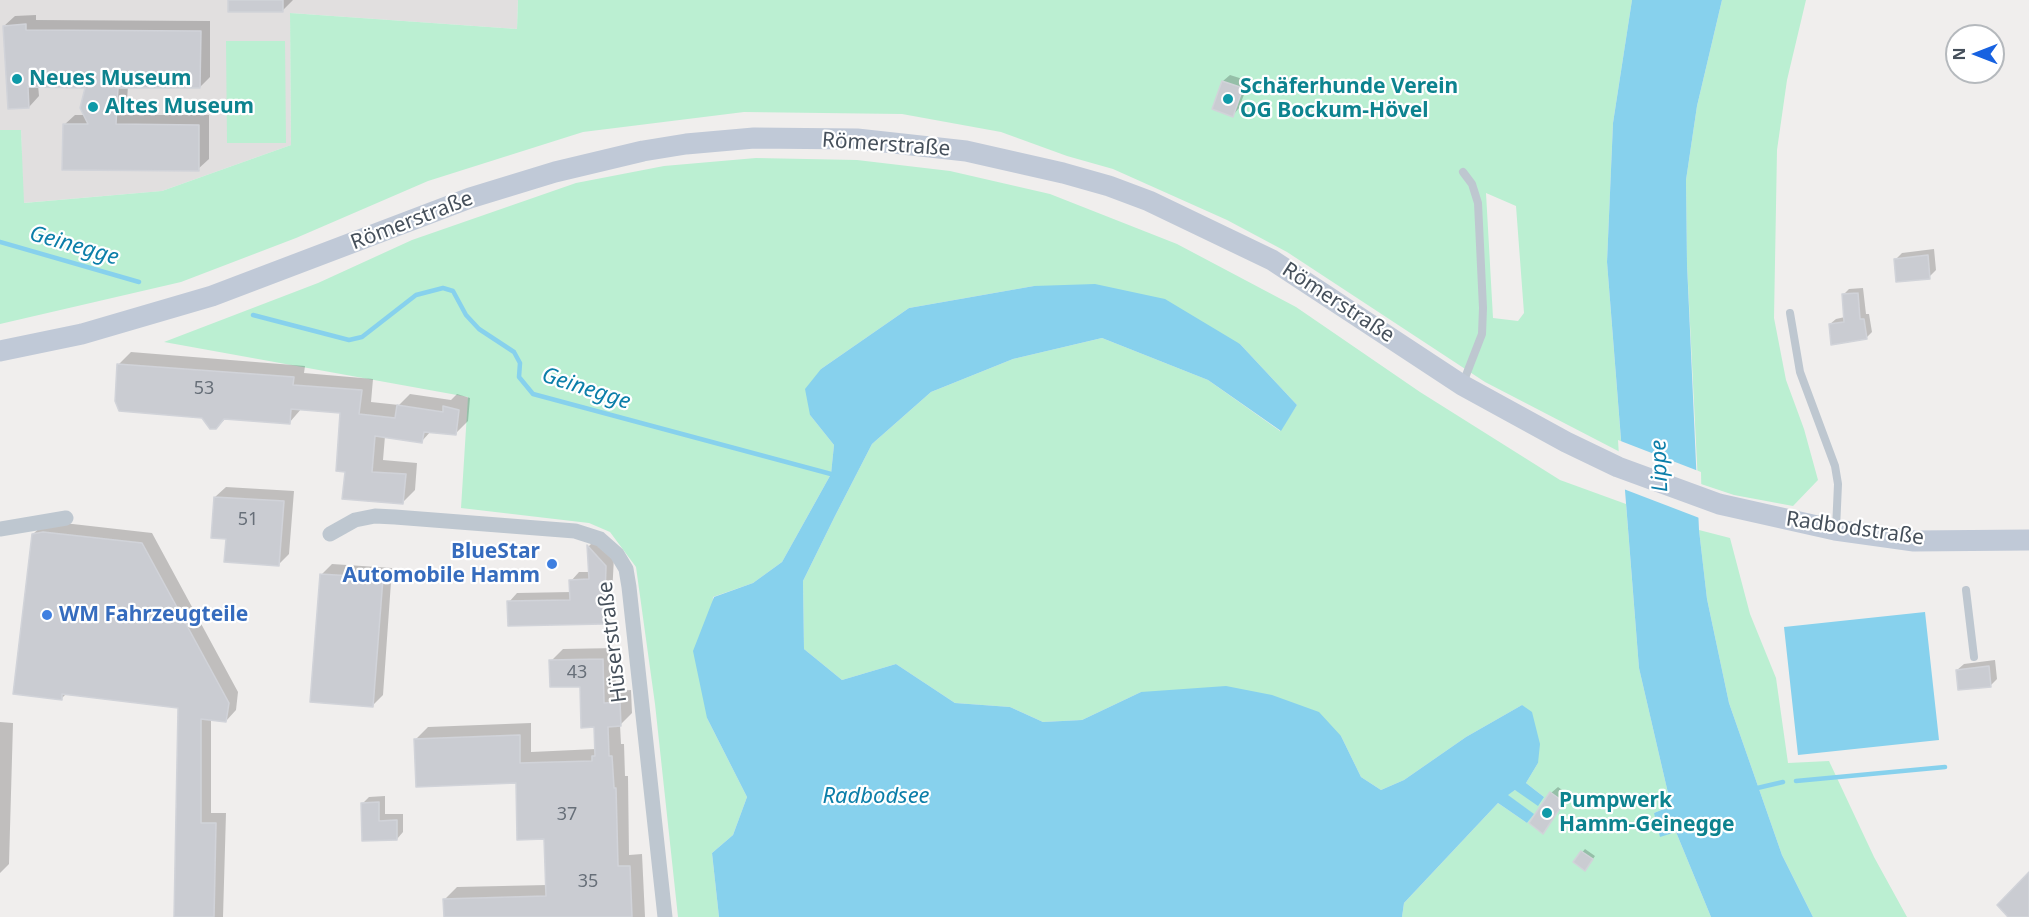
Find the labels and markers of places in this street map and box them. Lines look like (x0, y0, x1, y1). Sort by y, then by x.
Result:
place label: Neues Museum (29, 66, 191, 92)
marker: Neues Museum (10, 72, 24, 86)
place label: Schäferhunde Verein OG Bockum-Hövel (1240, 74, 1458, 124)
marker: Schäferhunde Verein OG Bockum-Hövel (1221, 92, 1235, 106)
place label: Altes Museum (105, 94, 254, 120)
marker: Altes Museum (86, 100, 100, 114)
place label: BlueStar Automobile Hamm (343, 539, 540, 589)
marker: BlueStar Automobile Hamm (545, 557, 559, 571)
place label: WM Fahrzeugteile (59, 602, 248, 628)
marker: WM Fahrzeugteile (40, 608, 54, 622)
place label: Pumpwerk Hamm-Geinegge (1559, 788, 1735, 838)
marker: Pumpwerk Hamm-Geinegge (1540, 806, 1554, 820)

